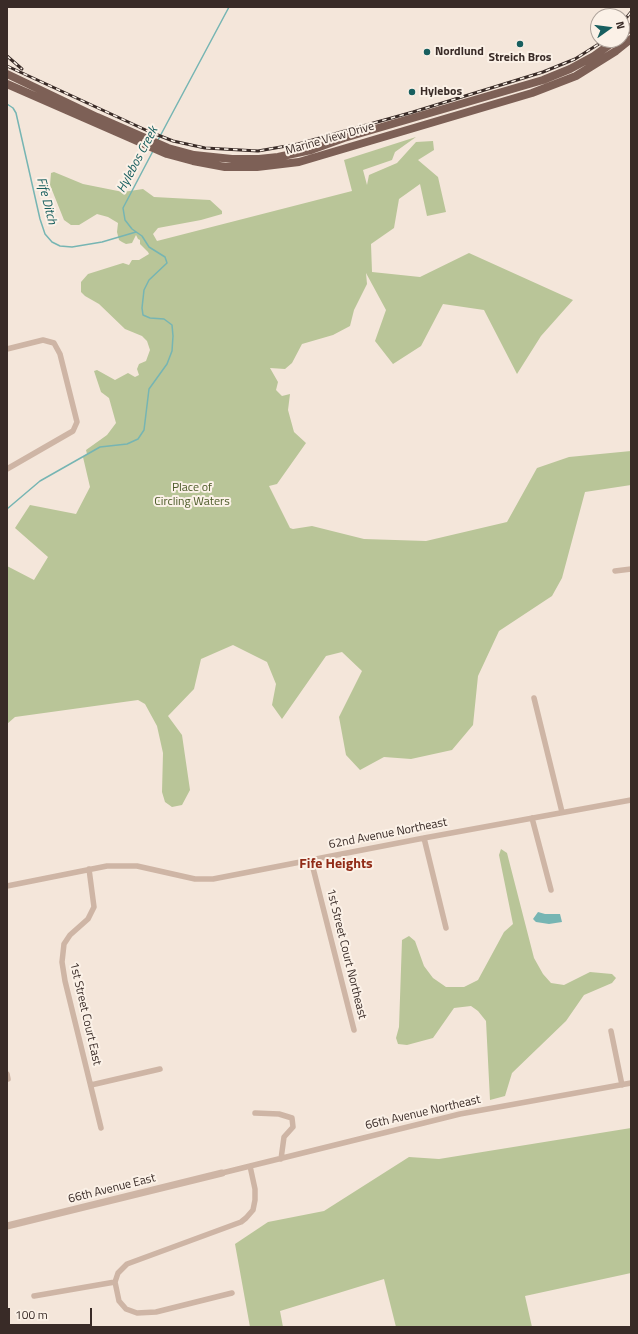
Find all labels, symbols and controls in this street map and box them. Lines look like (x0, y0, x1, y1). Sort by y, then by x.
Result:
north arrow (590, 8, 630, 48)
text: N (612, 20, 629, 31)
marker: Streich Bros (515, 39, 525, 49)
place label: Nordlund (435, 45, 484, 59)
marker: Nordlund (422, 47, 432, 57)
place label: Streich Bros (489, 51, 551, 65)
place label: Hylebos (420, 85, 462, 99)
marker: Hylebos (407, 87, 417, 97)
street label: Marine View Drive (284, 119, 376, 159)
water label: Hylebos Creek (114, 124, 162, 196)
water label: Fife Ditch (33, 176, 59, 226)
park label: Place of Circling Waters (154, 481, 230, 509)
street label: 62nd Avenue Northeast (328, 815, 448, 853)
district label: Fife Heights (299, 857, 373, 873)
street label: 1st Street Court Northeast (323, 887, 369, 1021)
street label: 1st Street Court East (66, 961, 104, 1067)
street label: 66th Avenue Northeast (364, 1093, 482, 1133)
street label: 66th Avenue East (67, 1171, 157, 1207)
scale bar (10, 1300, 94, 1326)
text: 100 m (15, 1305, 48, 1324)

